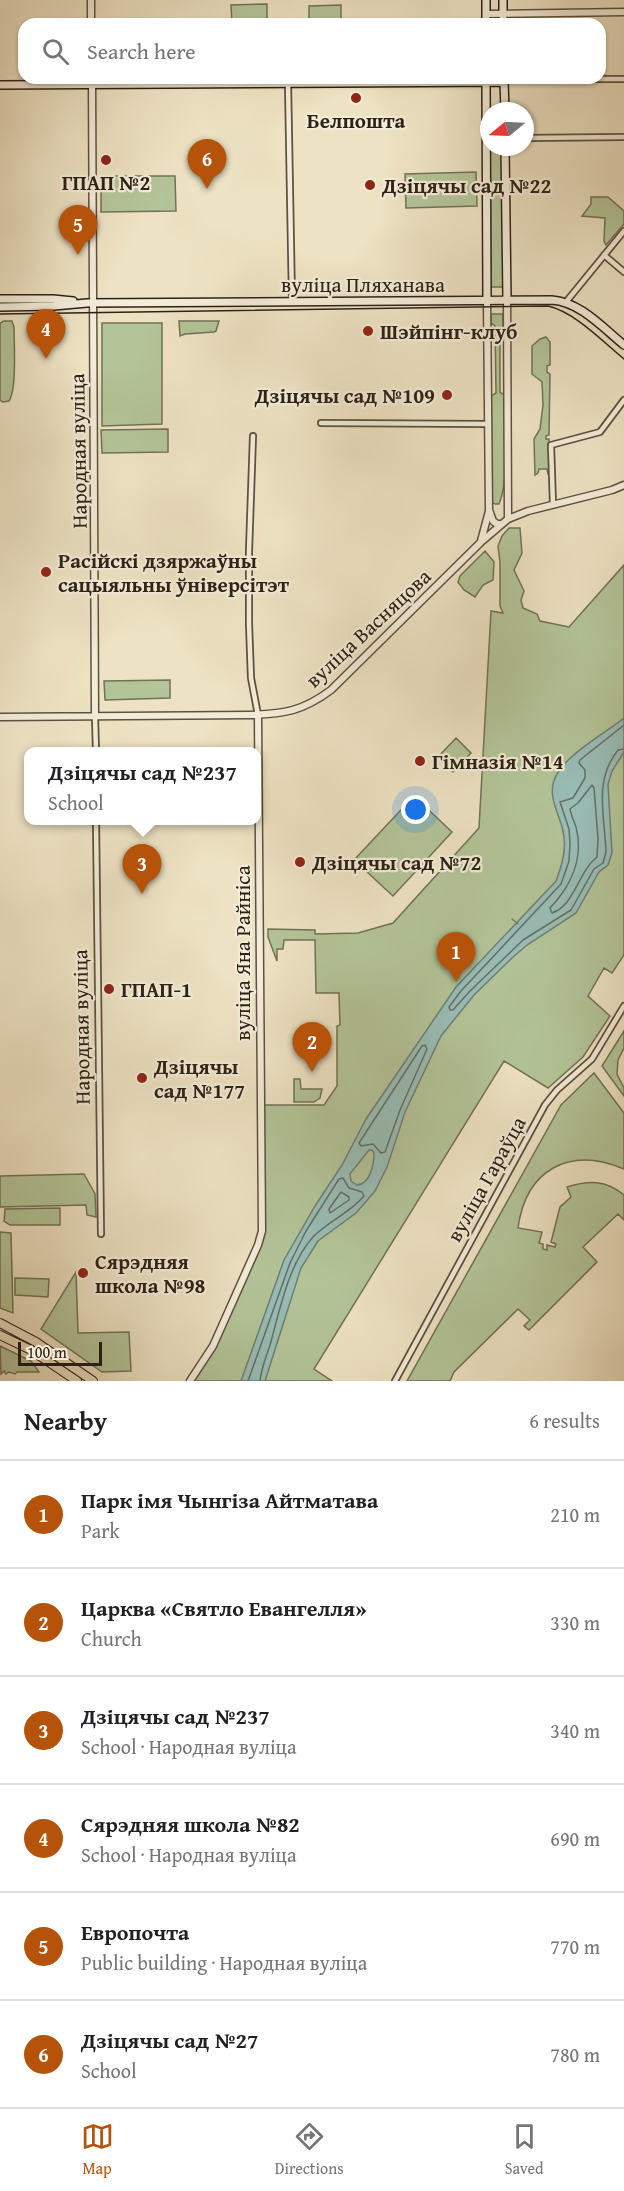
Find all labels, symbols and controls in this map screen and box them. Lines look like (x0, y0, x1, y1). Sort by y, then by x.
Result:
search box (18, 18, 606, 84)
icon: search (39, 35, 72, 68)
text: Search here (87, 35, 196, 67)
marker: Белпошта (349, 91, 363, 105)
north arrow (480, 102, 534, 156)
place label: Белпошта (307, 105, 405, 136)
pin: 6 (188, 140, 226, 189)
marker: ГПАП №2 (99, 153, 113, 167)
place label: ГПАП №2 (62, 167, 150, 198)
place label: Дзіцячы сад №22 (381, 170, 551, 201)
marker: Дзіцячы сад №22 (363, 178, 377, 192)
pin: 5 (58, 206, 98, 255)
street label: вуліца Пляханава (281, 269, 445, 300)
pin: 4 (26, 310, 66, 359)
place label: Шэйпінг-клуб (380, 316, 518, 347)
marker: Шэйпінг-клуб (361, 324, 375, 338)
street label: Народная вуліца (61, 373, 95, 529)
place label: Дзіцячы сад №109 (254, 380, 435, 411)
marker: Дзіцячы сад №109 (440, 388, 454, 402)
place label: Расійскі дзяржаўны сацыяльны ўніверсітэт (58, 545, 290, 600)
street label: вуліца Васняцова (298, 561, 438, 695)
marker: Расійскі дзяржаўны сацыяльны ўніверсітэт (39, 565, 53, 579)
place label: Гімназія №14 (432, 746, 564, 777)
popup (24, 747, 261, 825)
marker: Гімназія №14 (413, 754, 427, 768)
text: Дзіцячы сад №237 (48, 756, 237, 788)
text: School (48, 788, 104, 817)
your location (401, 795, 430, 824)
pin: 3 (122, 844, 162, 894)
place label: Дзіцячы сад №72 (311, 847, 481, 878)
marker: Дзіцячы сад №72 (293, 855, 307, 869)
street label: вуліца Яна Райніса (227, 865, 258, 1041)
pin: 1 (436, 932, 476, 982)
street label: Народная вуліца (64, 949, 98, 1105)
place label: ГПАП-1 (121, 974, 192, 1005)
marker: ГПАП-1 (102, 982, 116, 996)
pin: 2 (292, 1022, 332, 1072)
place label: Дзіцячы сад №177 (153, 1051, 245, 1106)
marker: Дзіцячы сад №177 (135, 1071, 149, 1085)
street label: вуліца Гараўца (439, 1111, 533, 1247)
place label: Сярэдняя школа №98 (95, 1246, 206, 1301)
marker: Сярэдняя школа №98 (76, 1266, 90, 1280)
scale bar (18, 1339, 102, 1366)
text: 100 m (27, 1340, 67, 1364)
text: Nearby (24, 1401, 107, 1440)
text: 6 results (529, 1406, 600, 1435)
text: Парк імя Чынгіза Айтматава (81, 1484, 378, 1516)
text: 1 (38, 1500, 49, 1529)
text: 210 m (550, 1500, 600, 1529)
text: Park (81, 1516, 120, 1545)
text: Царква «Святло Евангелля» (81, 1592, 367, 1624)
text: 2 (38, 1608, 49, 1637)
text: 330 m (550, 1608, 600, 1637)
text: Church (81, 1624, 142, 1653)
text: Дзіцячы сад №237 (81, 1700, 270, 1732)
text: 3 (38, 1716, 49, 1745)
text: 340 m (550, 1716, 600, 1745)
text: School · Народная вуліца (81, 1732, 297, 1761)
text: Сярэдняя школа №82 (81, 1808, 300, 1840)
text: 4 (38, 1824, 49, 1853)
text: 690 m (550, 1824, 600, 1853)
text: School · Народная вуліца (81, 1840, 297, 1869)
text: Европочта (81, 1916, 189, 1948)
text: 5 (38, 1932, 49, 1961)
text: 770 m (550, 1932, 600, 1961)
text: Public building · Народная вуліца (81, 1948, 367, 1977)
text: Дзіцячы сад №27 (81, 2024, 258, 2056)
text: 6 (38, 2040, 49, 2069)
text: 780 m (550, 2040, 600, 2069)
text: School (81, 2056, 137, 2085)
tab: Map (81, 2120, 114, 2180)
tab: Directions (275, 2120, 344, 2180)
tab: Saved (505, 2120, 543, 2180)

